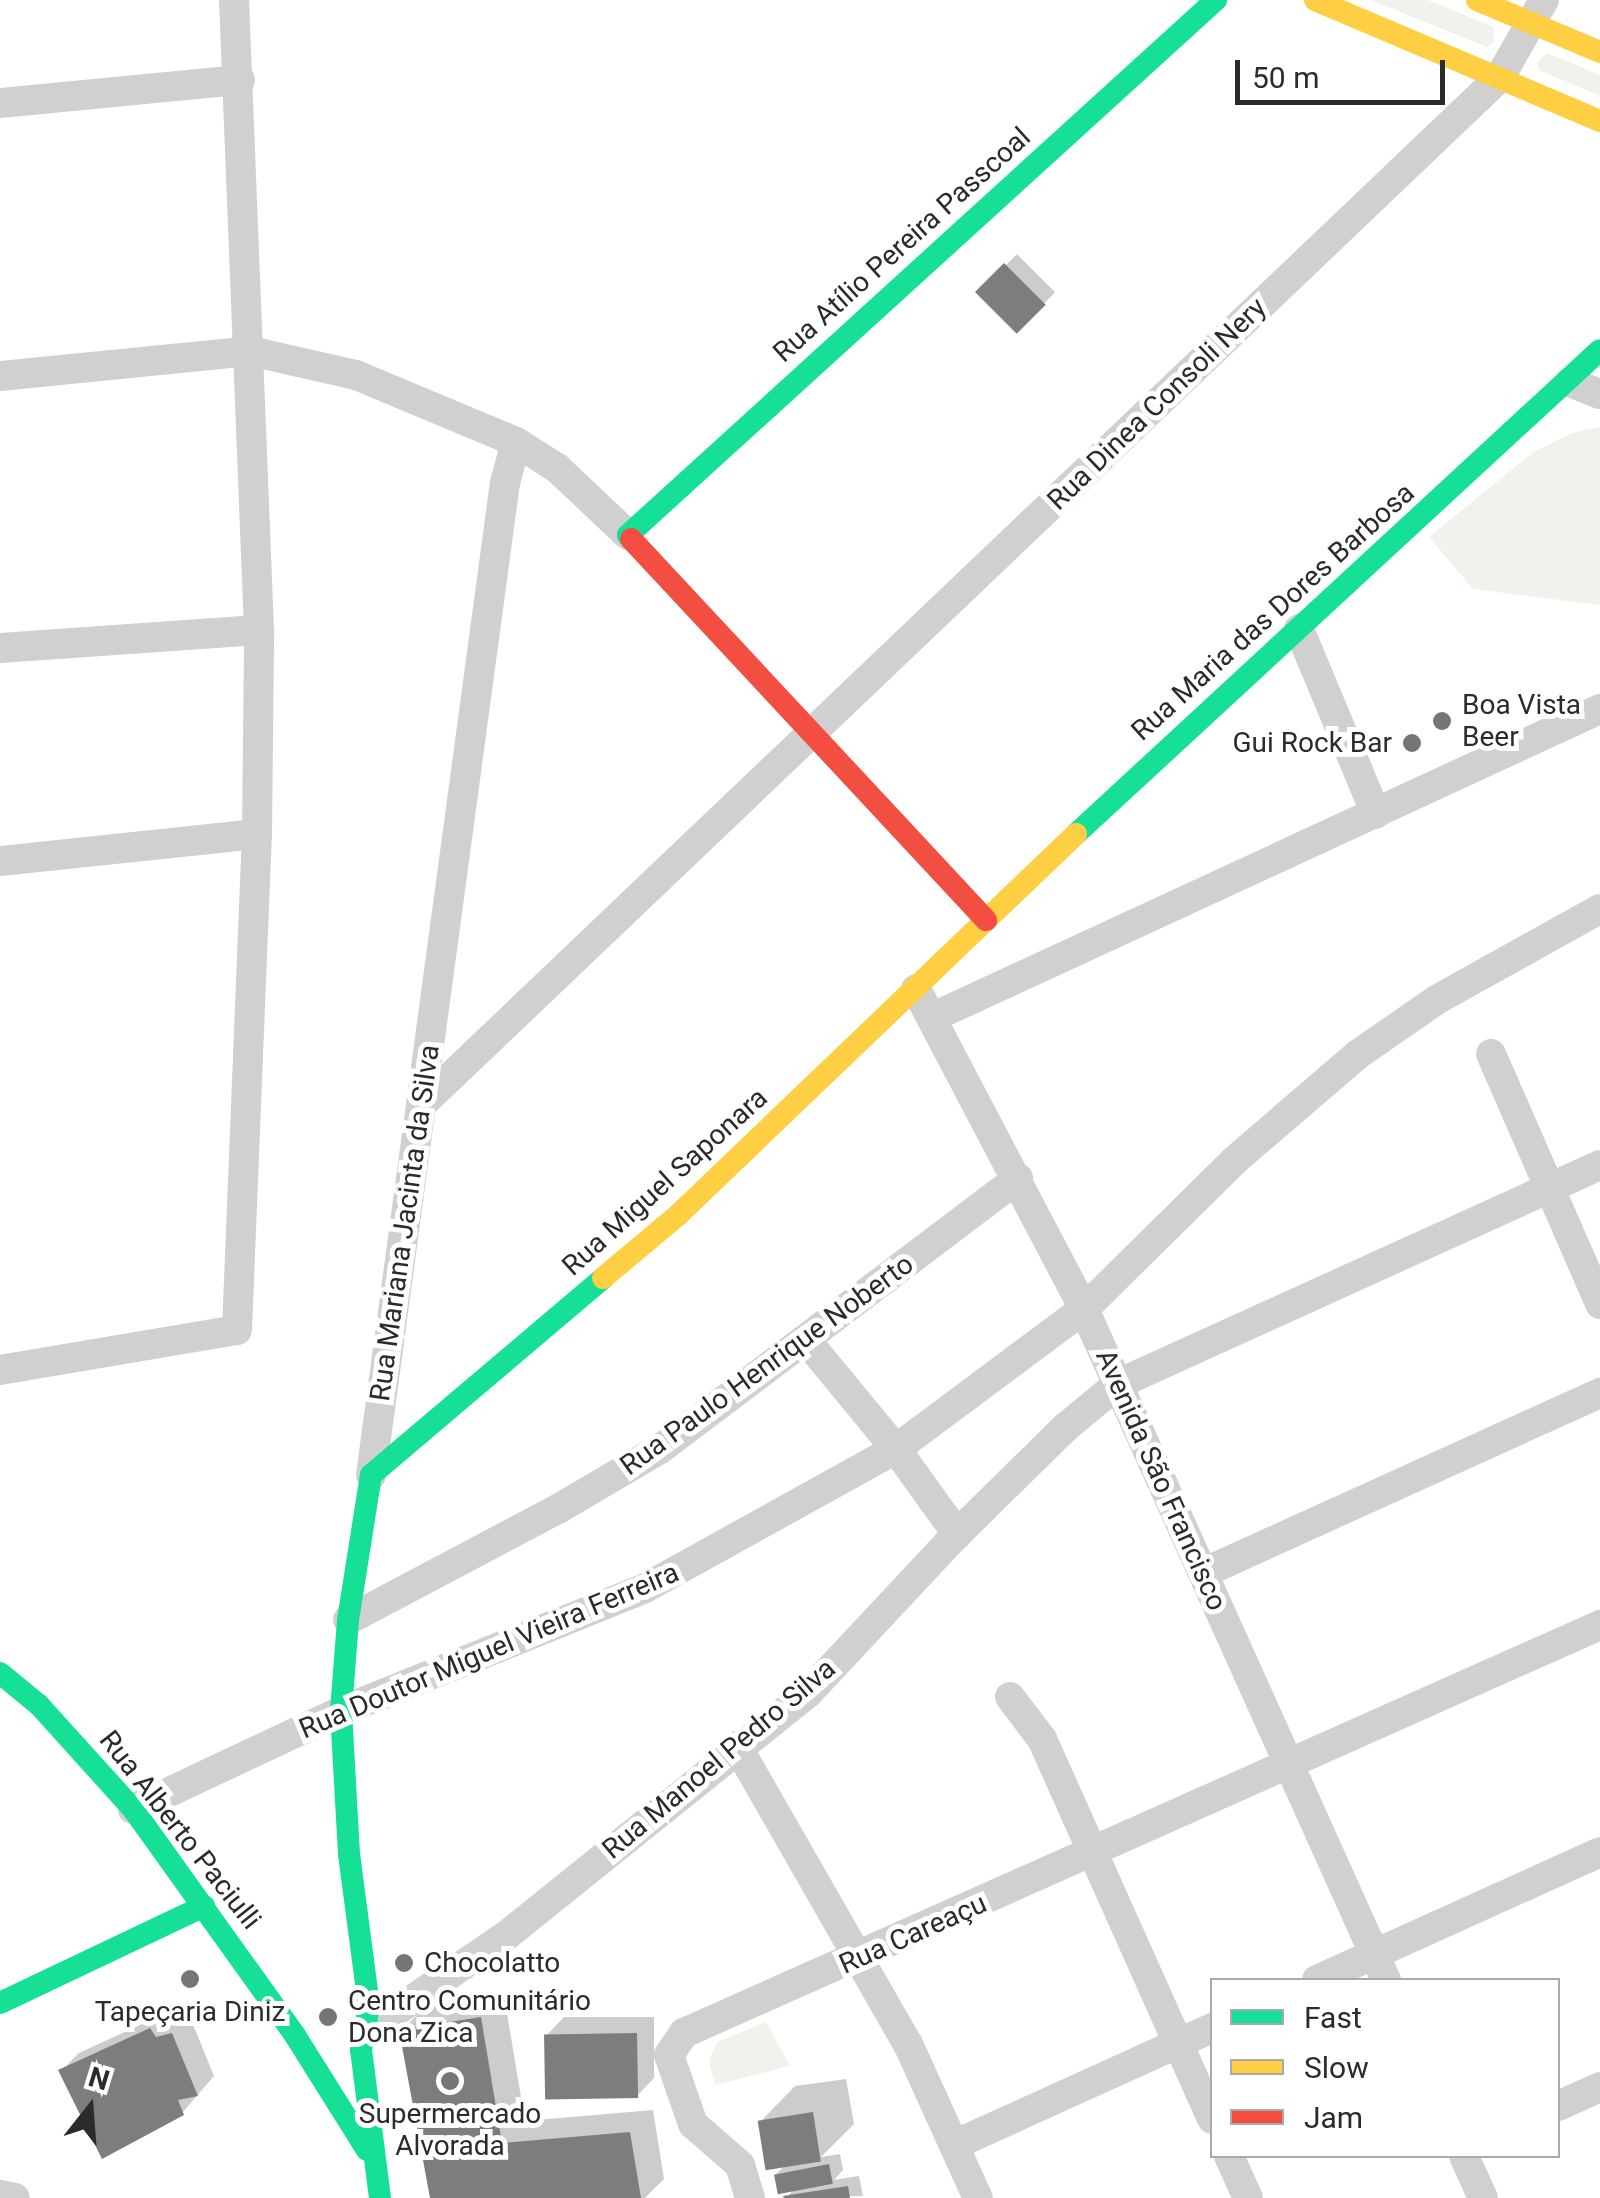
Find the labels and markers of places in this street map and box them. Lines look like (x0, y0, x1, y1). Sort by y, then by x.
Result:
place label: Boa Vista Beer (1462, 688, 1581, 754)
marker: Boa Vista Beer (1431, 710, 1453, 732)
place label: Gui Rock Bar (1233, 726, 1392, 760)
marker: Gui Rock Bar (1401, 732, 1423, 754)
place label: Chocolatto (424, 1946, 560, 1980)
marker: Chocolatto (393, 1952, 415, 1974)
marker: Tapeçaria Diniz (179, 1968, 201, 1990)
place label: Centro Comunitário Dona Zica (348, 1984, 591, 2050)
place label: Tapeçaria Diniz (95, 1995, 285, 2029)
marker: Centro Comunitário Dona Zica (317, 2006, 339, 2028)
marker: Supermercado Alvorada (439, 2070, 461, 2092)
place label: Supermercado Alvorada (359, 2097, 541, 2163)

